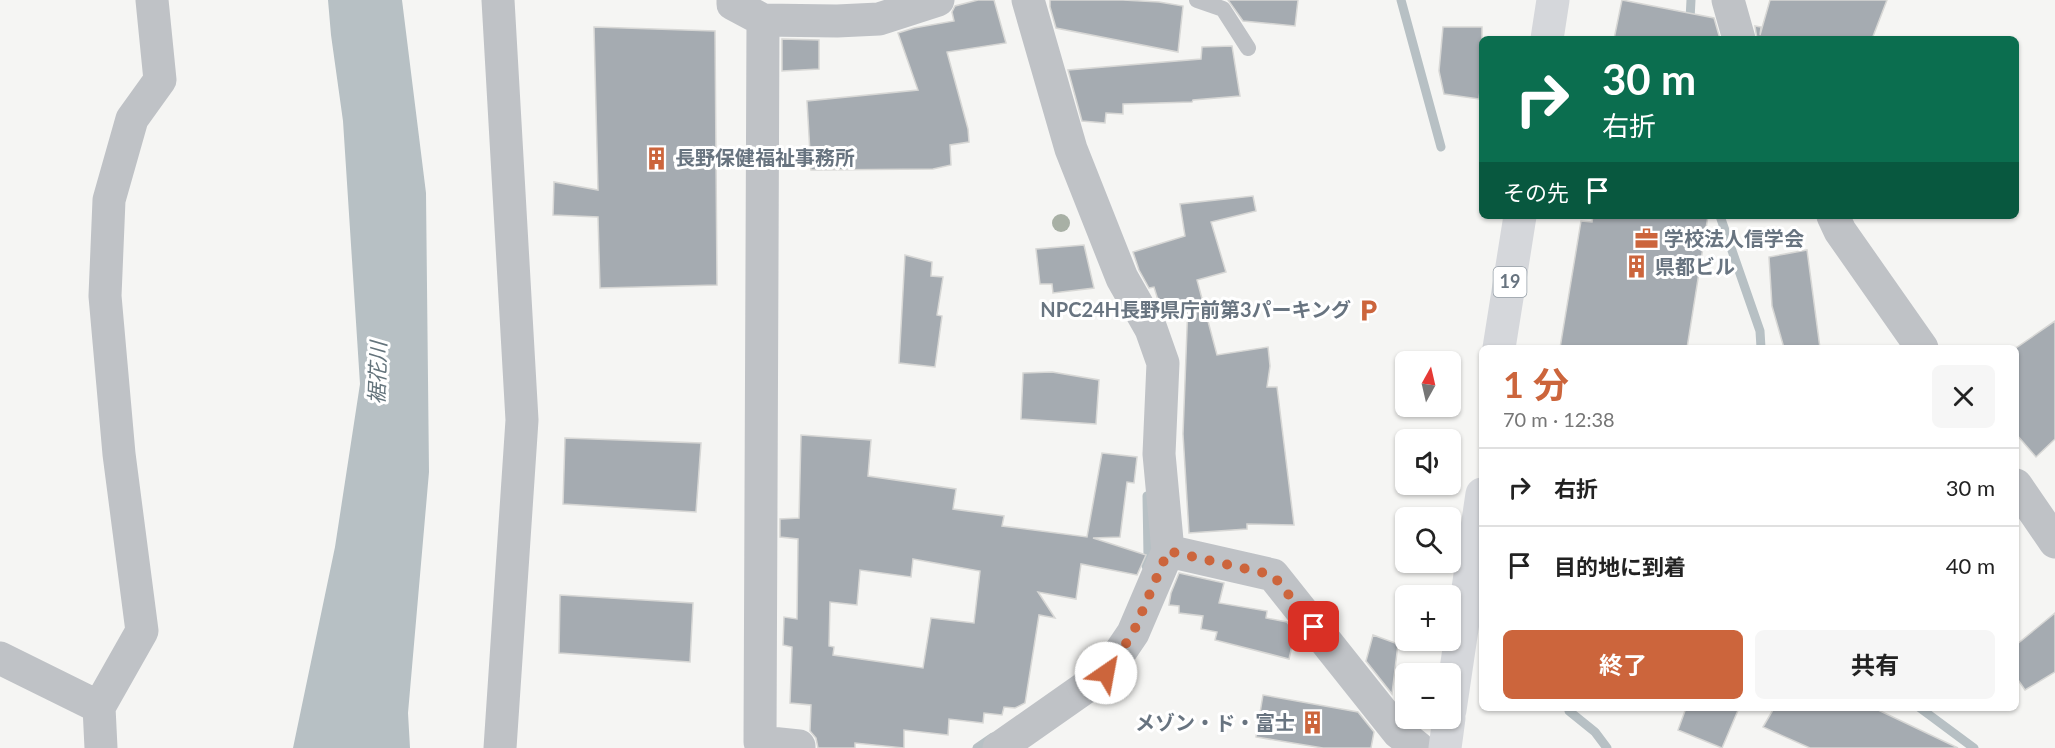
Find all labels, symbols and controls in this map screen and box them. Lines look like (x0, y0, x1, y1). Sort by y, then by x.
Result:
text: 30 m (1602, 54, 1696, 104)
icon: right (1503, 60, 1581, 138)
text: 右折 (1602, 109, 1656, 142)
building icon: 長野保健福祉事務所 (644, 145, 670, 171)
place label: 長野保健福祉事務所 (675, 145, 855, 169)
icon: arrive (1581, 174, 1614, 207)
text: その先 (1503, 179, 1569, 206)
office icon: 学校法人信学会 (1633, 226, 1659, 252)
place label: 学校法人信学会 (1664, 226, 1804, 250)
building icon: 県都ビル (1624, 254, 1650, 280)
place label: 県都ビル (1655, 254, 1735, 278)
road number: 19 (1494, 267, 1526, 297)
place label: NPC24H長野県庁前第3パーキング (1040, 297, 1351, 321)
parking icon: NPC24H長野県庁前第3パーキング (1356, 297, 1382, 323)
water label: 裾花川 (363, 339, 390, 405)
north arrow (1395, 351, 1461, 417)
map controls (1395, 351, 1461, 729)
text: 1 分 (1503, 362, 1569, 406)
button: close (1932, 365, 1995, 428)
text: 70 m · 12:38 (1503, 407, 1615, 431)
button: sound (1395, 429, 1461, 495)
icon: right (1503, 471, 1536, 504)
text: 30 m (1946, 474, 1995, 501)
text: 右折 (1554, 475, 1598, 502)
button: search (1395, 507, 1461, 573)
icon: arrive (1503, 549, 1536, 582)
text: 40 m (1946, 552, 1995, 579)
text: 目的地に到着 (1554, 553, 1686, 580)
button: + (1395, 585, 1461, 651)
pin (1288, 601, 1339, 652)
icon: arrive (1297, 610, 1330, 643)
button: 終了 (1503, 630, 1743, 699)
button: 共有 (1755, 630, 1995, 699)
position arrow (1074, 641, 1138, 705)
button: − (1395, 663, 1461, 729)
place label: メゾン・ド・富士 (1135, 710, 1295, 734)
building icon: メゾン・ド・富士 (1300, 710, 1326, 736)

